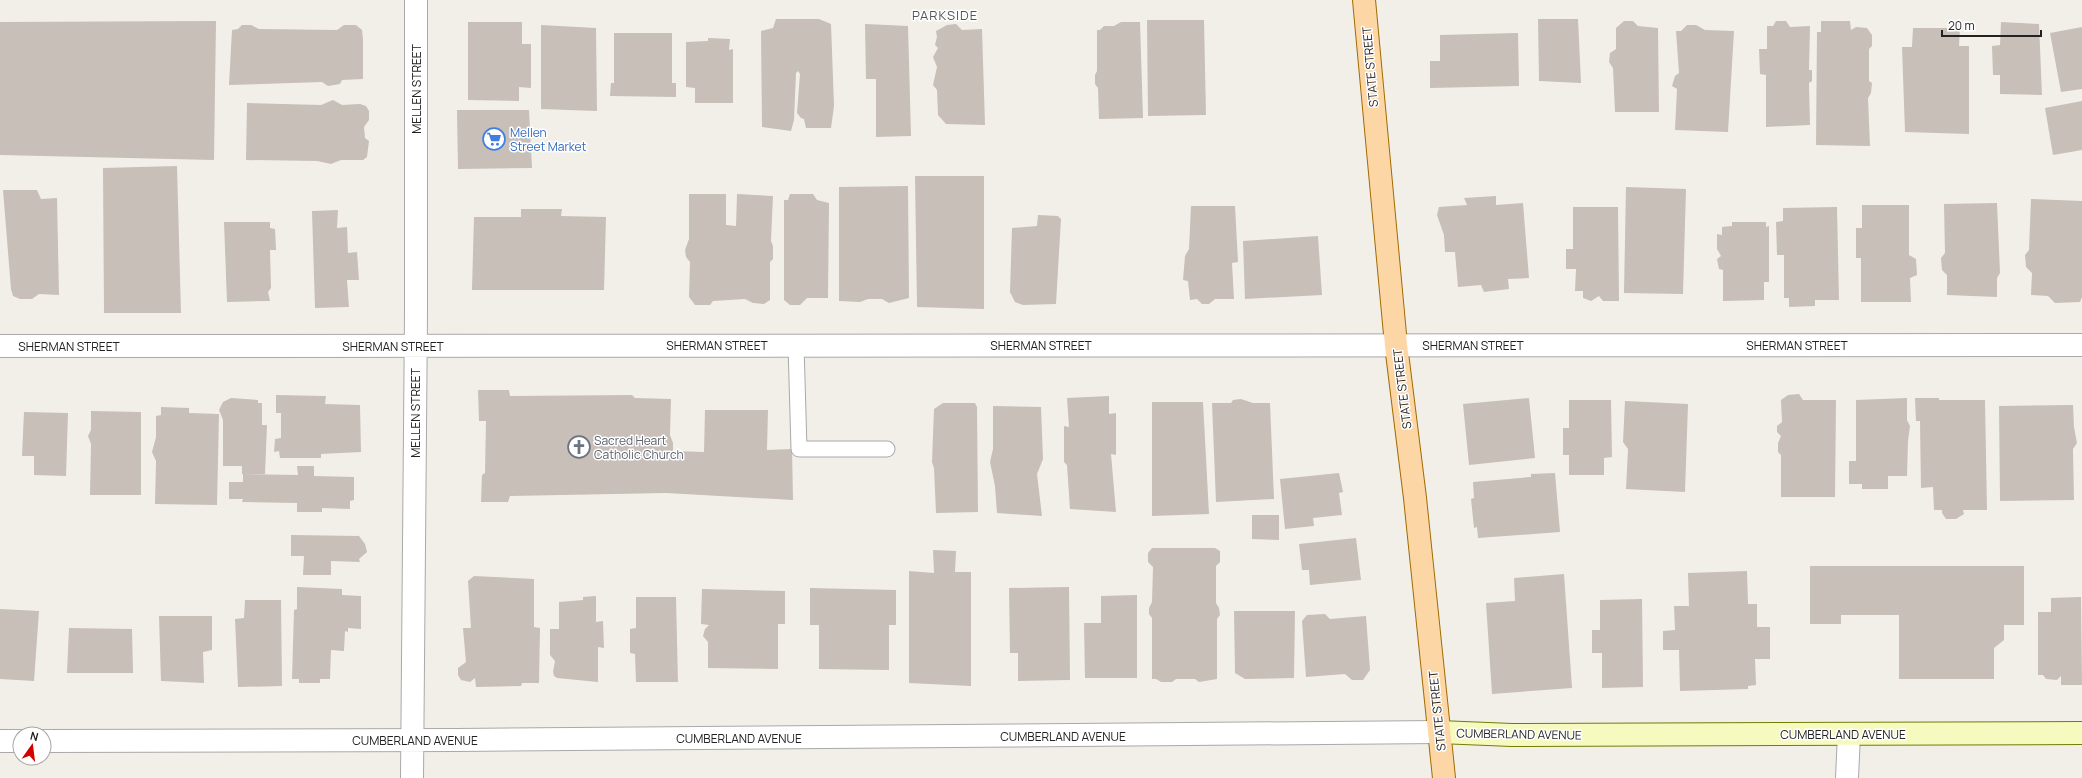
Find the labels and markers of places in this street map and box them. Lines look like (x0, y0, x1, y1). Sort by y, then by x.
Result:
place label: Mellen Street Market (510, 124, 587, 155)
supermarket icon: Mellen Street Market (481, 126, 507, 152)
place label: Sacred Heart Catholic Church (594, 432, 684, 463)
church icon: Sacred Heart Catholic Church (566, 434, 592, 460)

